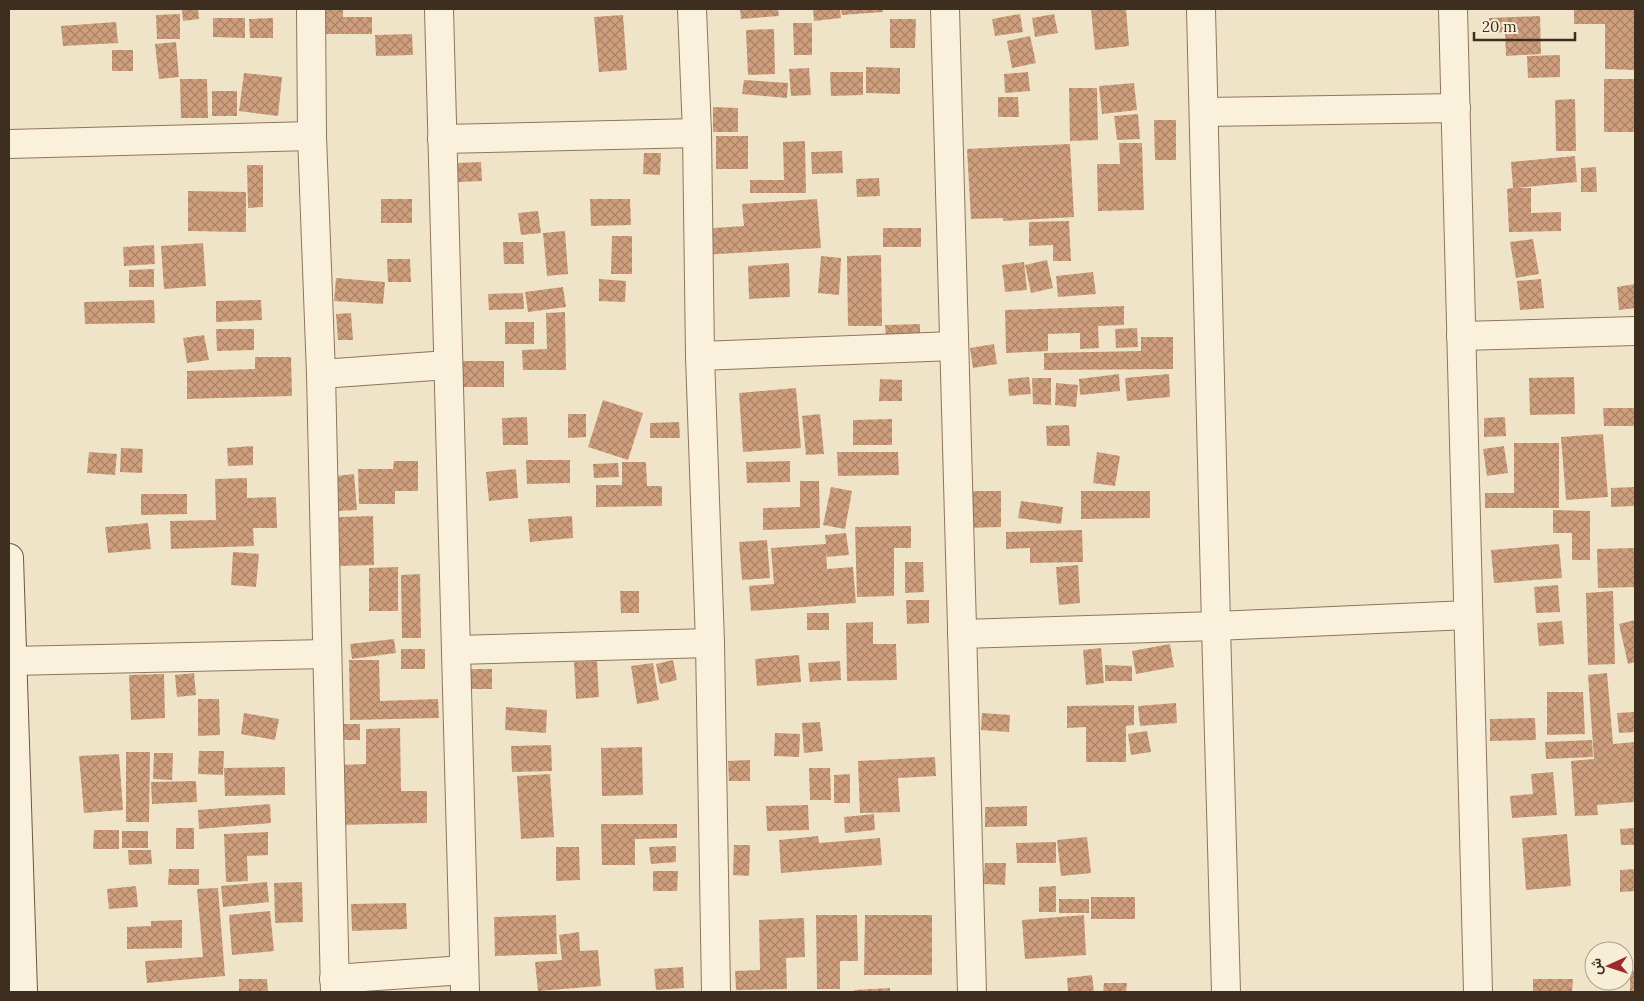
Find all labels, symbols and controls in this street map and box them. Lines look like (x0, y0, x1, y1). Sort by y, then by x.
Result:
scale bar (1474, 10, 1575, 42)
text: 20 m (1482, 17, 1517, 36)
north arrow (1584, 941, 1634, 991)
text: ش (1587, 958, 1605, 976)

